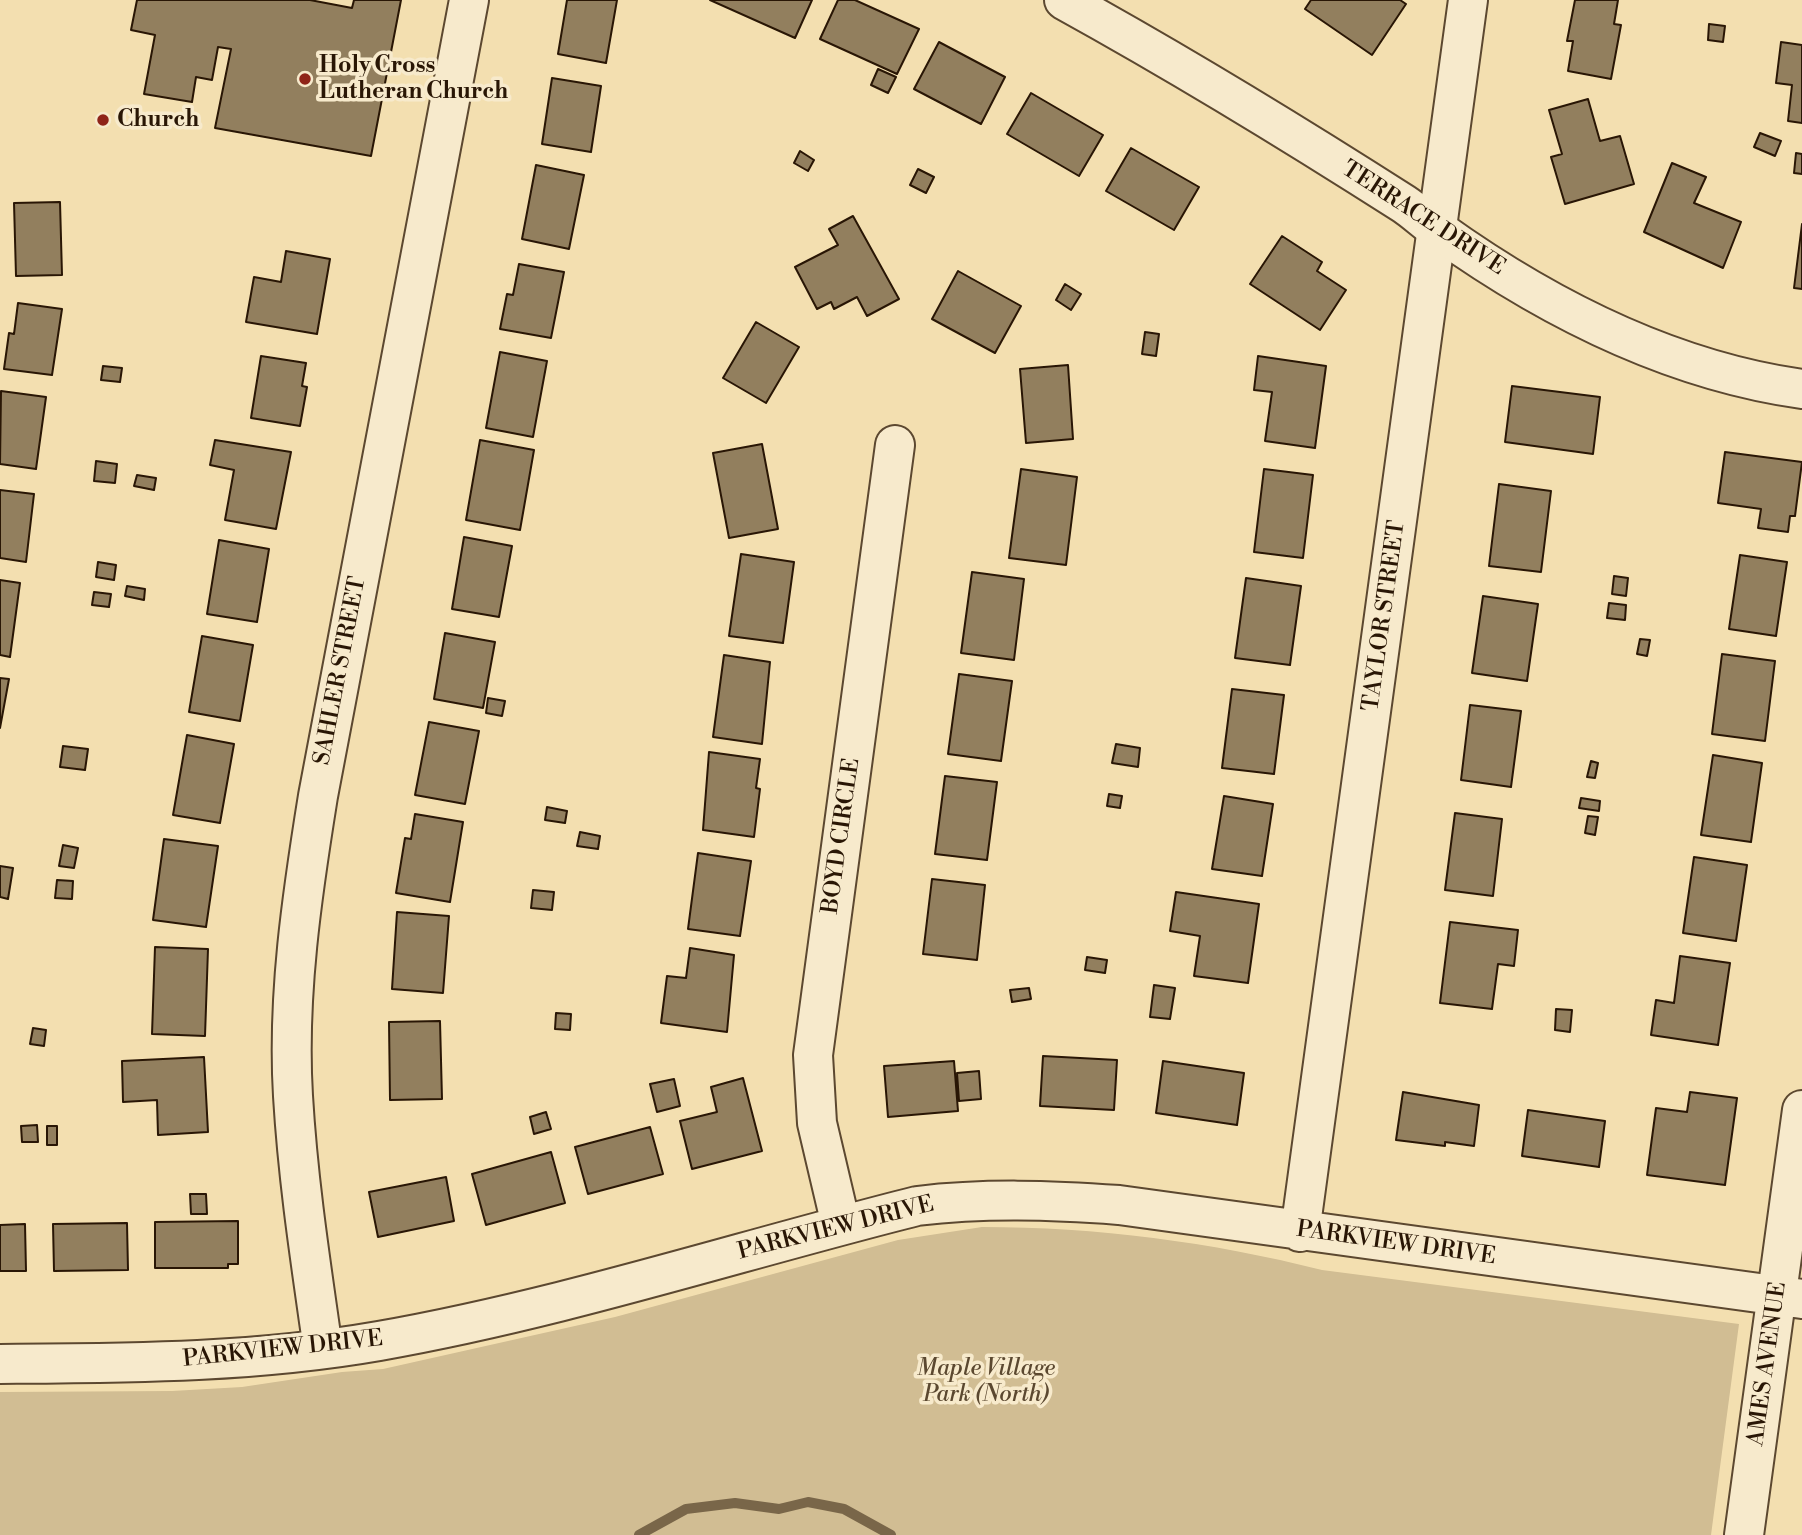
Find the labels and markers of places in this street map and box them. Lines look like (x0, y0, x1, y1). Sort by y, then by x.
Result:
place label: Holy Cross Lutheran Church (319, 52, 508, 106)
marker: Holy Cross Lutheran Church (297, 71, 313, 87)
place label: Church (117, 106, 199, 134)
marker: Church (95, 112, 111, 128)

